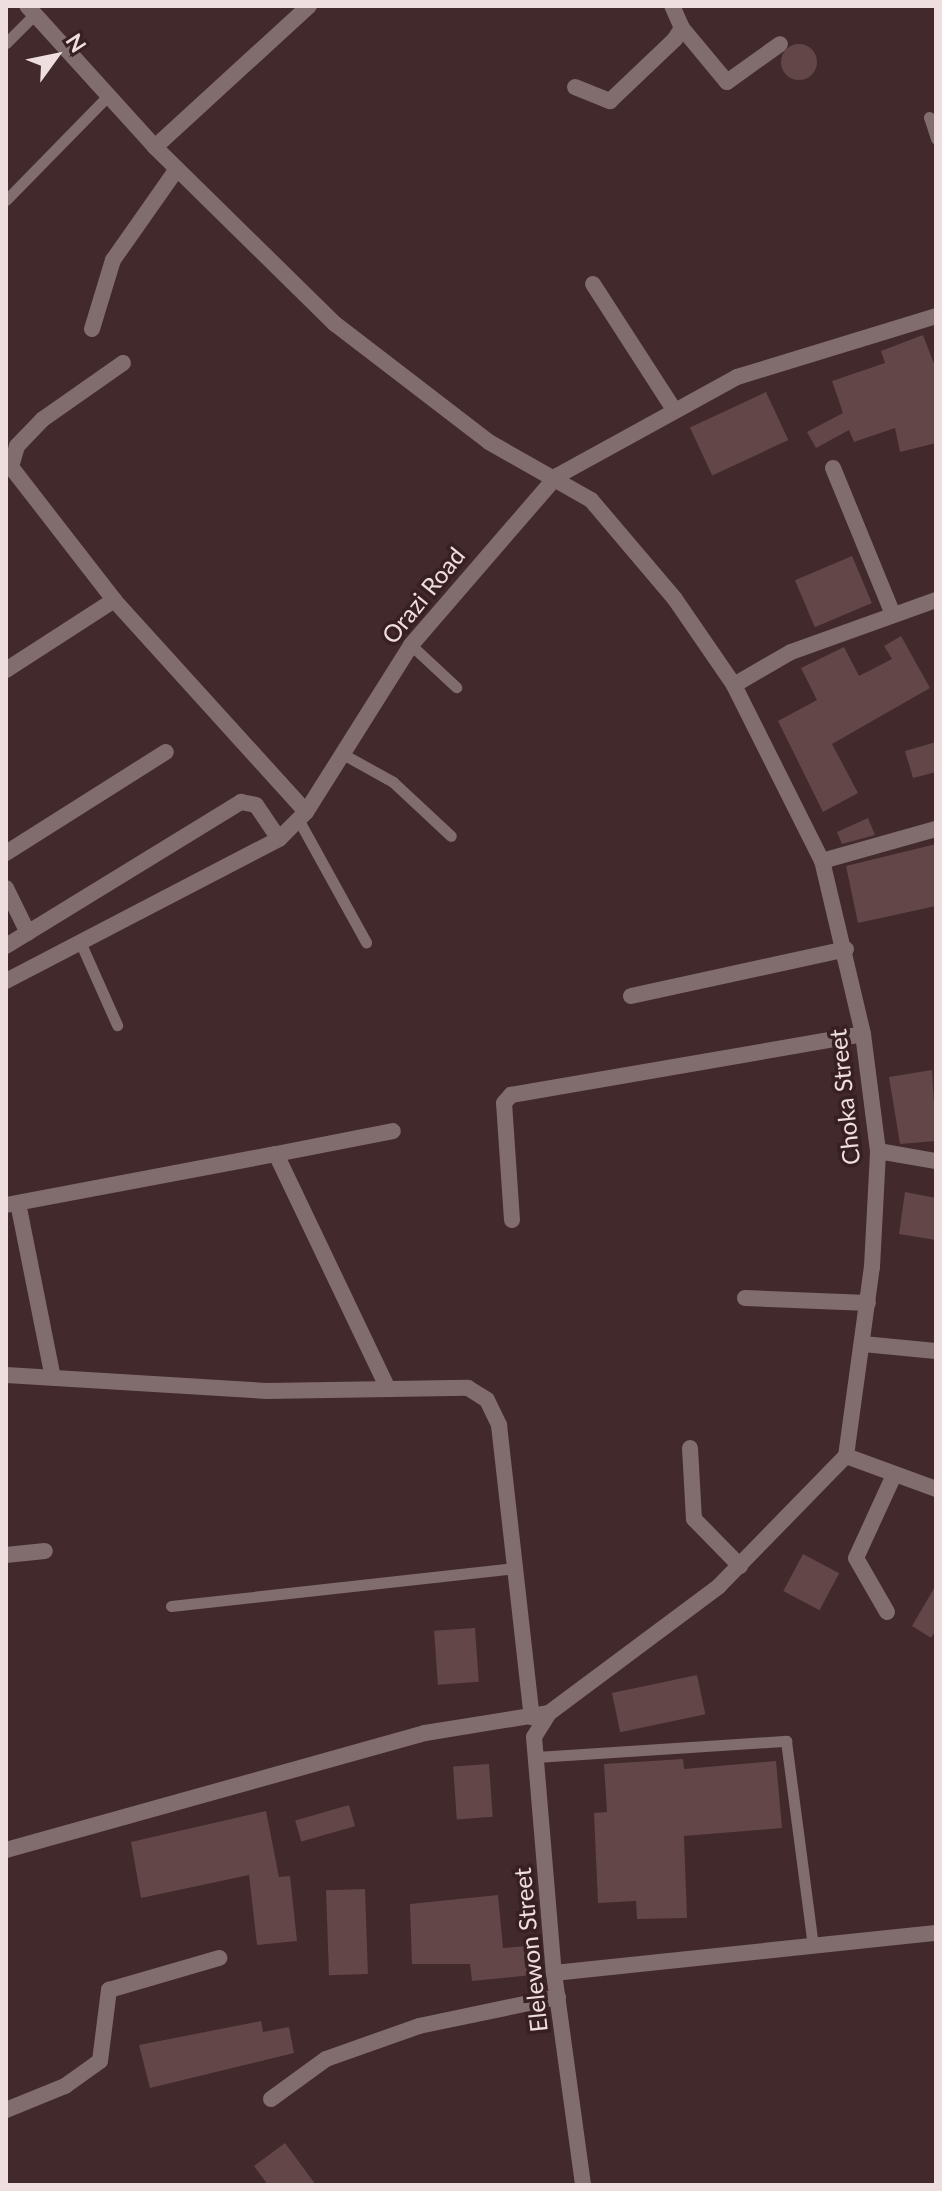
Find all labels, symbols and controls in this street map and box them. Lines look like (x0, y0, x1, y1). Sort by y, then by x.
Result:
north arrow (16, 16, 96, 96)
text: N (61, 28, 92, 57)
street label: Orazi Road (375, 541, 471, 649)
street label: Choka Street (823, 1028, 865, 1166)
street label: Elelewon Street (507, 1866, 553, 2034)

